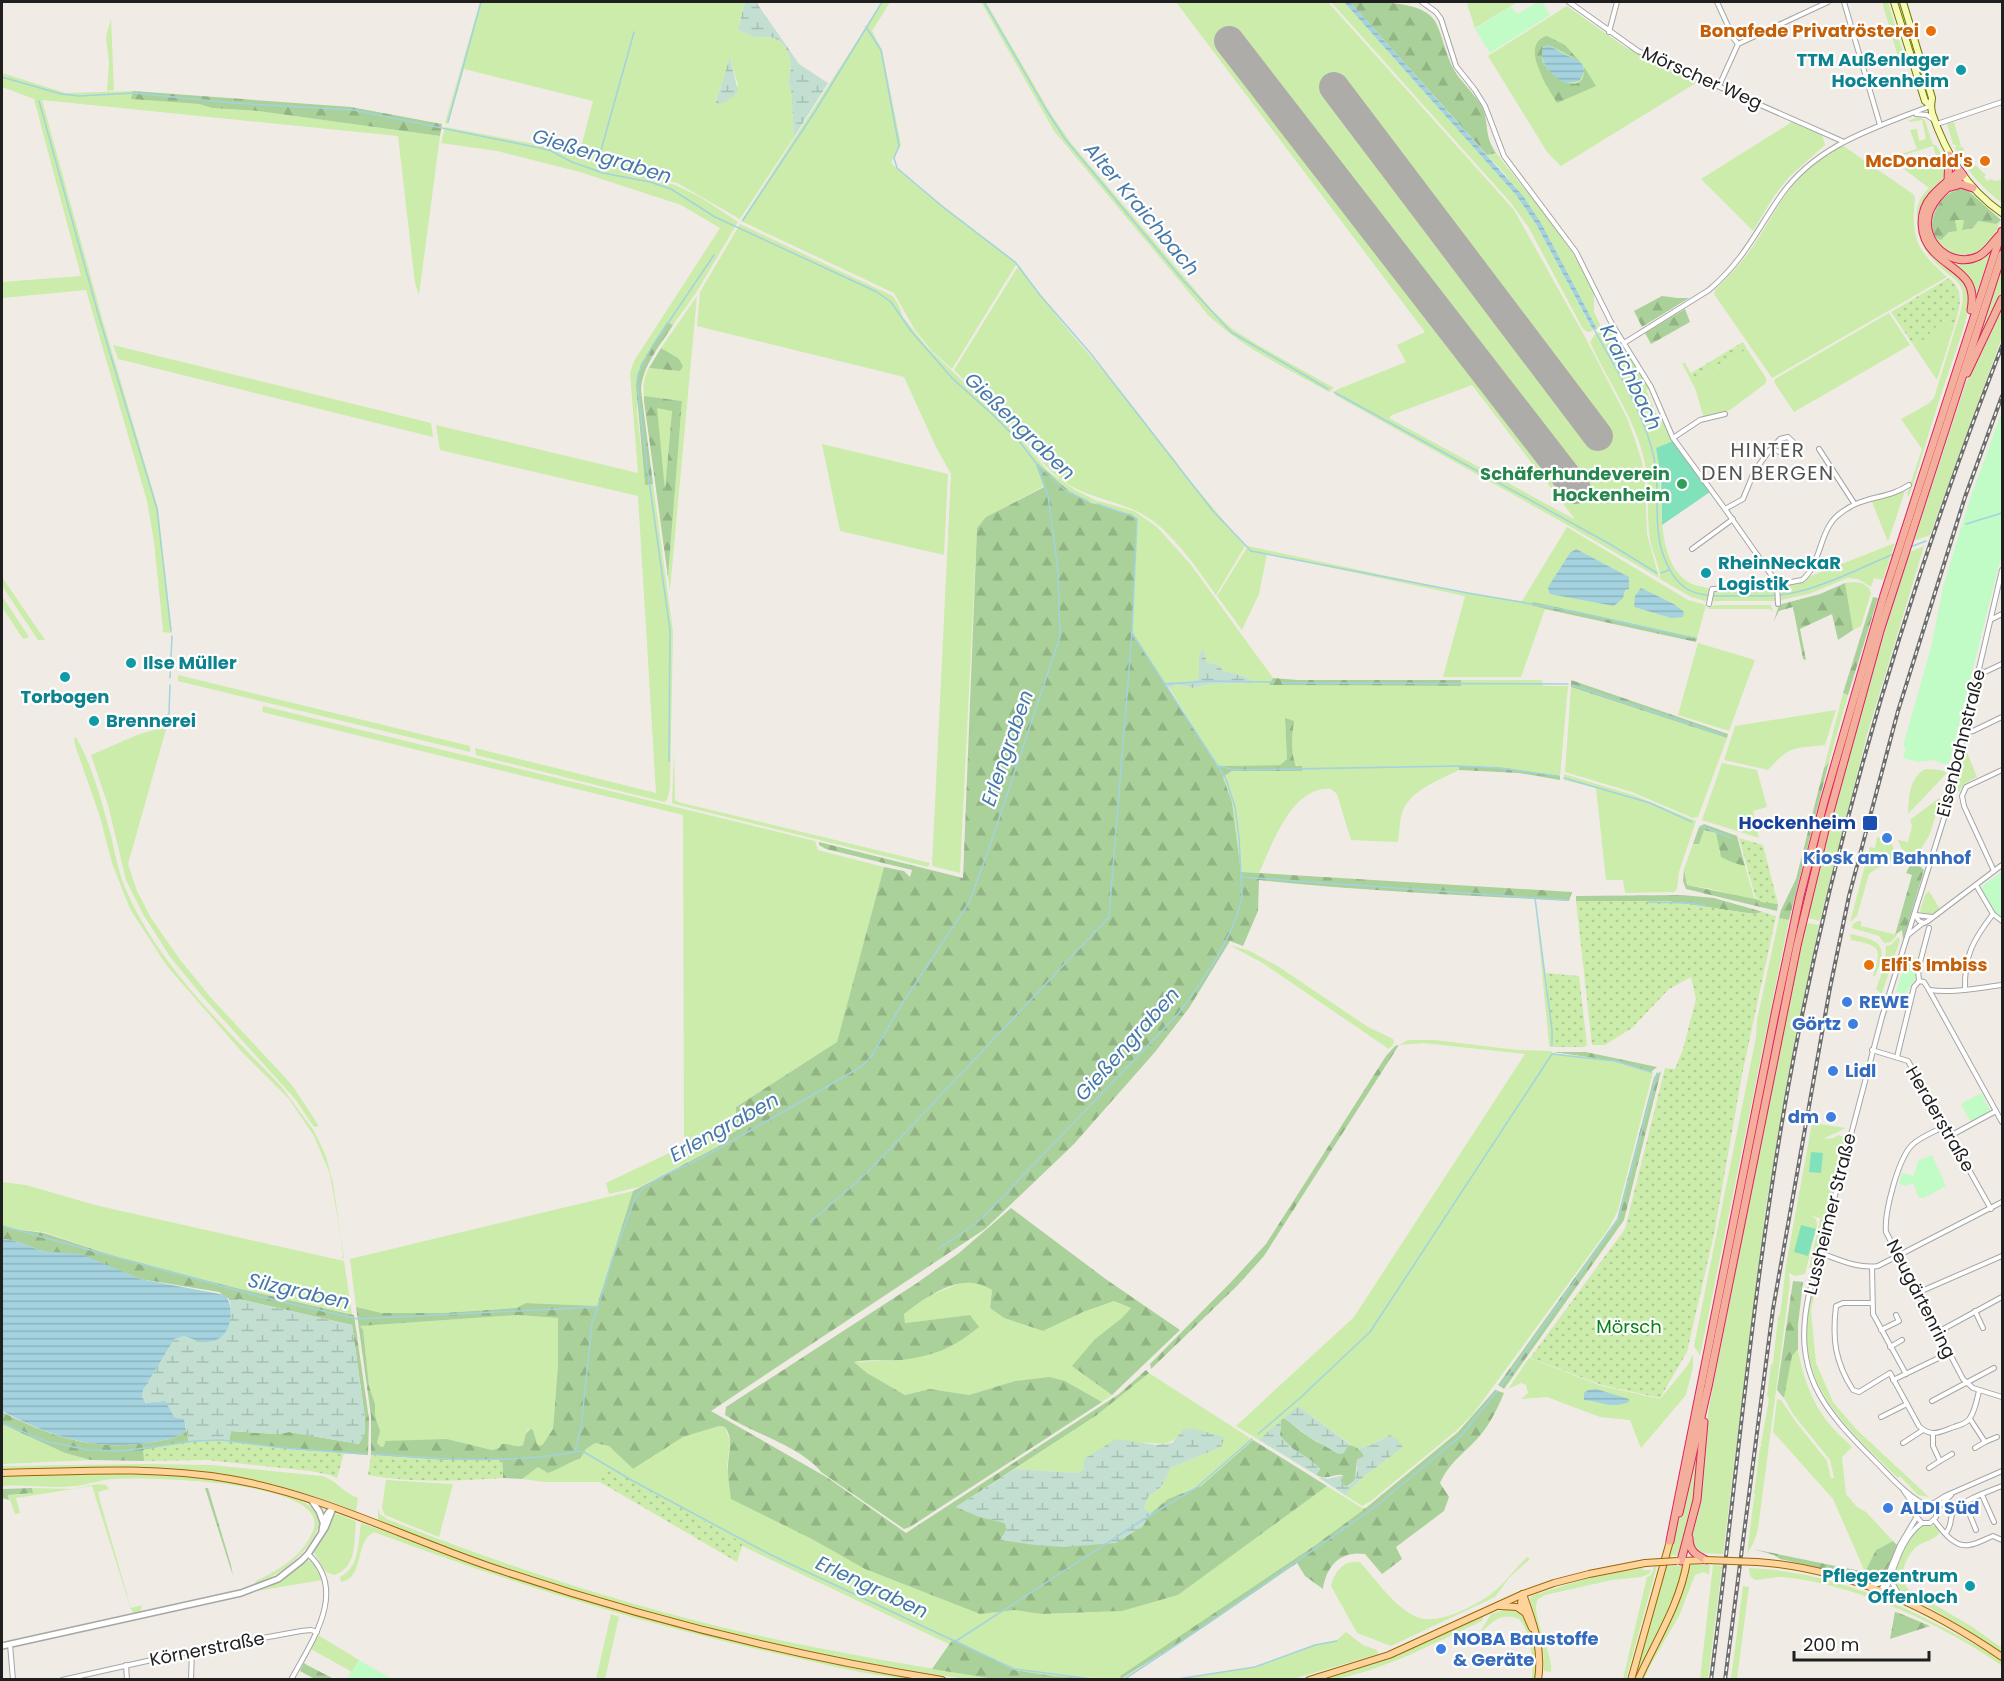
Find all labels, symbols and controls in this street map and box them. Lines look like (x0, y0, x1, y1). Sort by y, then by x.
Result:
place label: Bonafede Privatrösterei (1700, 18, 1919, 43)
marker: Bonafede Privatrösterei (1924, 24, 1938, 38)
street label: Mörscher Weg (1638, 40, 1766, 115)
place label: TTM Außenlager Hockenheim (1797, 47, 1949, 93)
marker: TTM Außenlager Hockenheim (1954, 63, 1968, 77)
water label: Gießengraben (529, 121, 675, 191)
water label: Alter Kraichbach (1077, 136, 1206, 282)
place label: McDonald's (1865, 148, 1973, 173)
marker: McDonald's (1978, 154, 1992, 168)
water label: Kraichbach (1593, 319, 1669, 435)
water label: Gießengraben (958, 366, 1082, 486)
district label: HINTER DEN BERGEN (1701, 436, 1835, 487)
place label: Schäferhundeverein Hockenheim (1480, 461, 1670, 507)
marker: Schäferhundeverein Hockenheim (1675, 477, 1689, 491)
place label: RheinNeckaR Logistik (1718, 550, 1841, 596)
marker: RheinNeckaR Logistik (1699, 566, 1713, 580)
place label: Ilse Müller (143, 650, 237, 675)
marker: Ilse Müller (124, 656, 138, 670)
street label: Eisenbahnstraße (1930, 666, 1991, 819)
marker: Torbogen (58, 670, 72, 684)
place label: Torbogen (21, 684, 109, 709)
water label: Erlengraben (974, 686, 1040, 810)
place label: Brennerei (106, 708, 196, 733)
marker: Brennerei (87, 714, 101, 728)
place label: Hockenheim (1739, 810, 1856, 835)
marker: Hockenheim (1861, 814, 1879, 832)
marker: Kiosk am Bahnhof (1880, 831, 1894, 845)
place label: Kiosk am Bahnhof (1803, 845, 1971, 870)
place label: Elfi's Imbiss (1881, 952, 1988, 977)
marker: Elfi's Imbiss (1862, 958, 1876, 972)
water label: Gießengraben (1068, 981, 1186, 1107)
place label: REWE (1859, 989, 1909, 1014)
marker: REWE (1840, 995, 1854, 1009)
place label: Görtz (1792, 1011, 1841, 1036)
marker: Görtz (1846, 1017, 1860, 1031)
place label: Lidl (1845, 1058, 1876, 1083)
street label: Herderstraße (1900, 1061, 1981, 1176)
marker: Lidl (1826, 1064, 1840, 1078)
water label: Erlengraben (664, 1085, 784, 1169)
place label: dm (1788, 1104, 1819, 1129)
marker: dm (1824, 1110, 1838, 1124)
street label: Lussheimer Straße (1797, 1130, 1862, 1297)
street label: Neugärtenring (1881, 1235, 1962, 1363)
water label: Silzgraben (245, 1266, 353, 1316)
park label: Mörsch (1596, 1314, 1662, 1339)
place label: ALDI Süd (1900, 1495, 1980, 1520)
marker: ALDI Süd (1881, 1501, 1895, 1515)
water label: Erlengraben (811, 1549, 933, 1625)
place label: Pflegezentrum Offenloch (1822, 1563, 1958, 1609)
marker: Pflegezentrum Offenloch (1963, 1579, 1977, 1593)
scale bar (1794, 1624, 1929, 1662)
street label: Körnerstraße (147, 1625, 267, 1672)
place label: NOBA Baustoffe & Geräte (1453, 1626, 1599, 1672)
text: 200 m (1803, 1632, 1859, 1657)
marker: NOBA Baustoffe & Geräte (1434, 1642, 1448, 1656)

